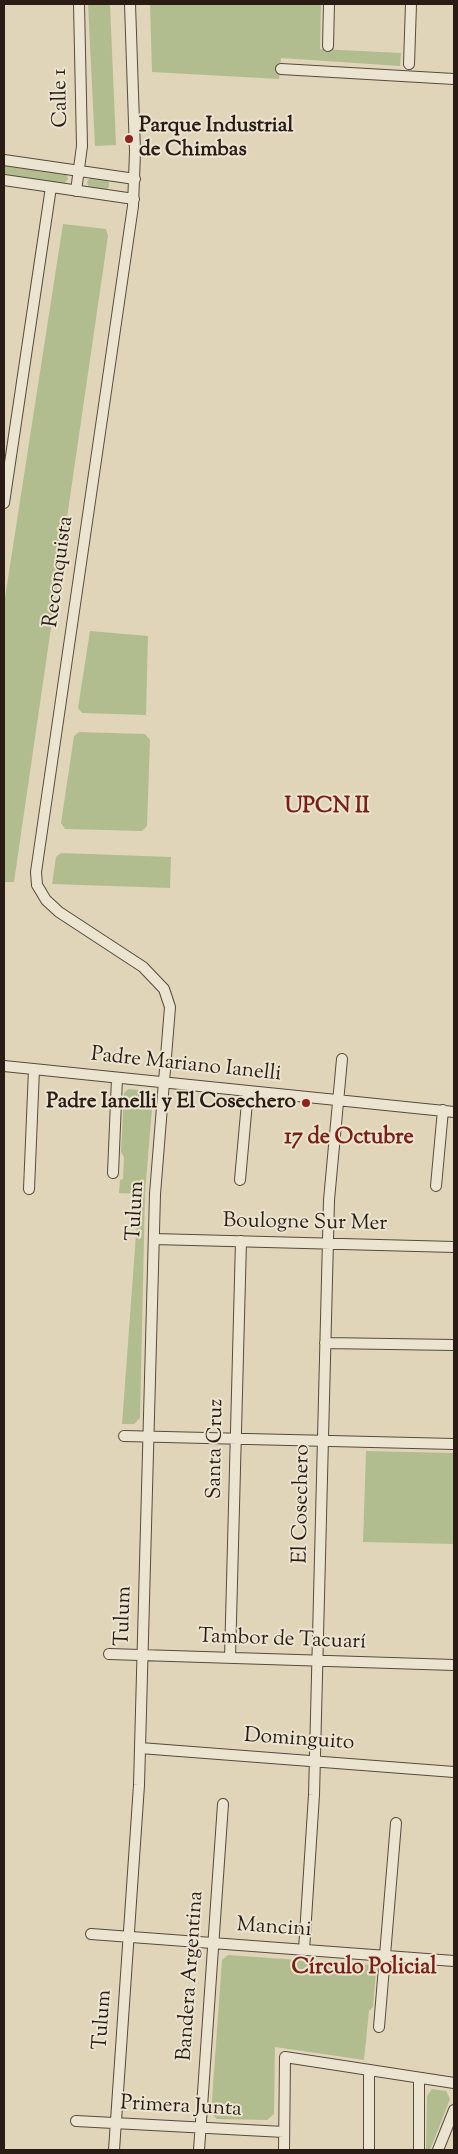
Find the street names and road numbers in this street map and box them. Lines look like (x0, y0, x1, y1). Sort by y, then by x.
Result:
street label: Calle 1 (49, 68, 75, 128)
street label: Reconquista (40, 515, 80, 629)
street label: Padre Mariano Ianelli (90, 1043, 282, 1089)
street label: Tulum (123, 1180, 151, 1242)
street label: Boulogne Sur Mer (223, 1210, 387, 1238)
street label: Santa Cruz (204, 1399, 230, 1499)
street label: El Cosechero (289, 1444, 317, 1564)
street label: Tulum (111, 1586, 139, 1646)
street label: Tambor de Tacuarí (198, 1625, 366, 1657)
street label: Dominguito (243, 1725, 355, 1757)
street label: Bandera Argentina (173, 1890, 211, 2062)
street label: Mancini (236, 1914, 312, 1944)
street label: Tulum (89, 1989, 119, 2051)
street label: Primera Junta (120, 2092, 242, 2124)

